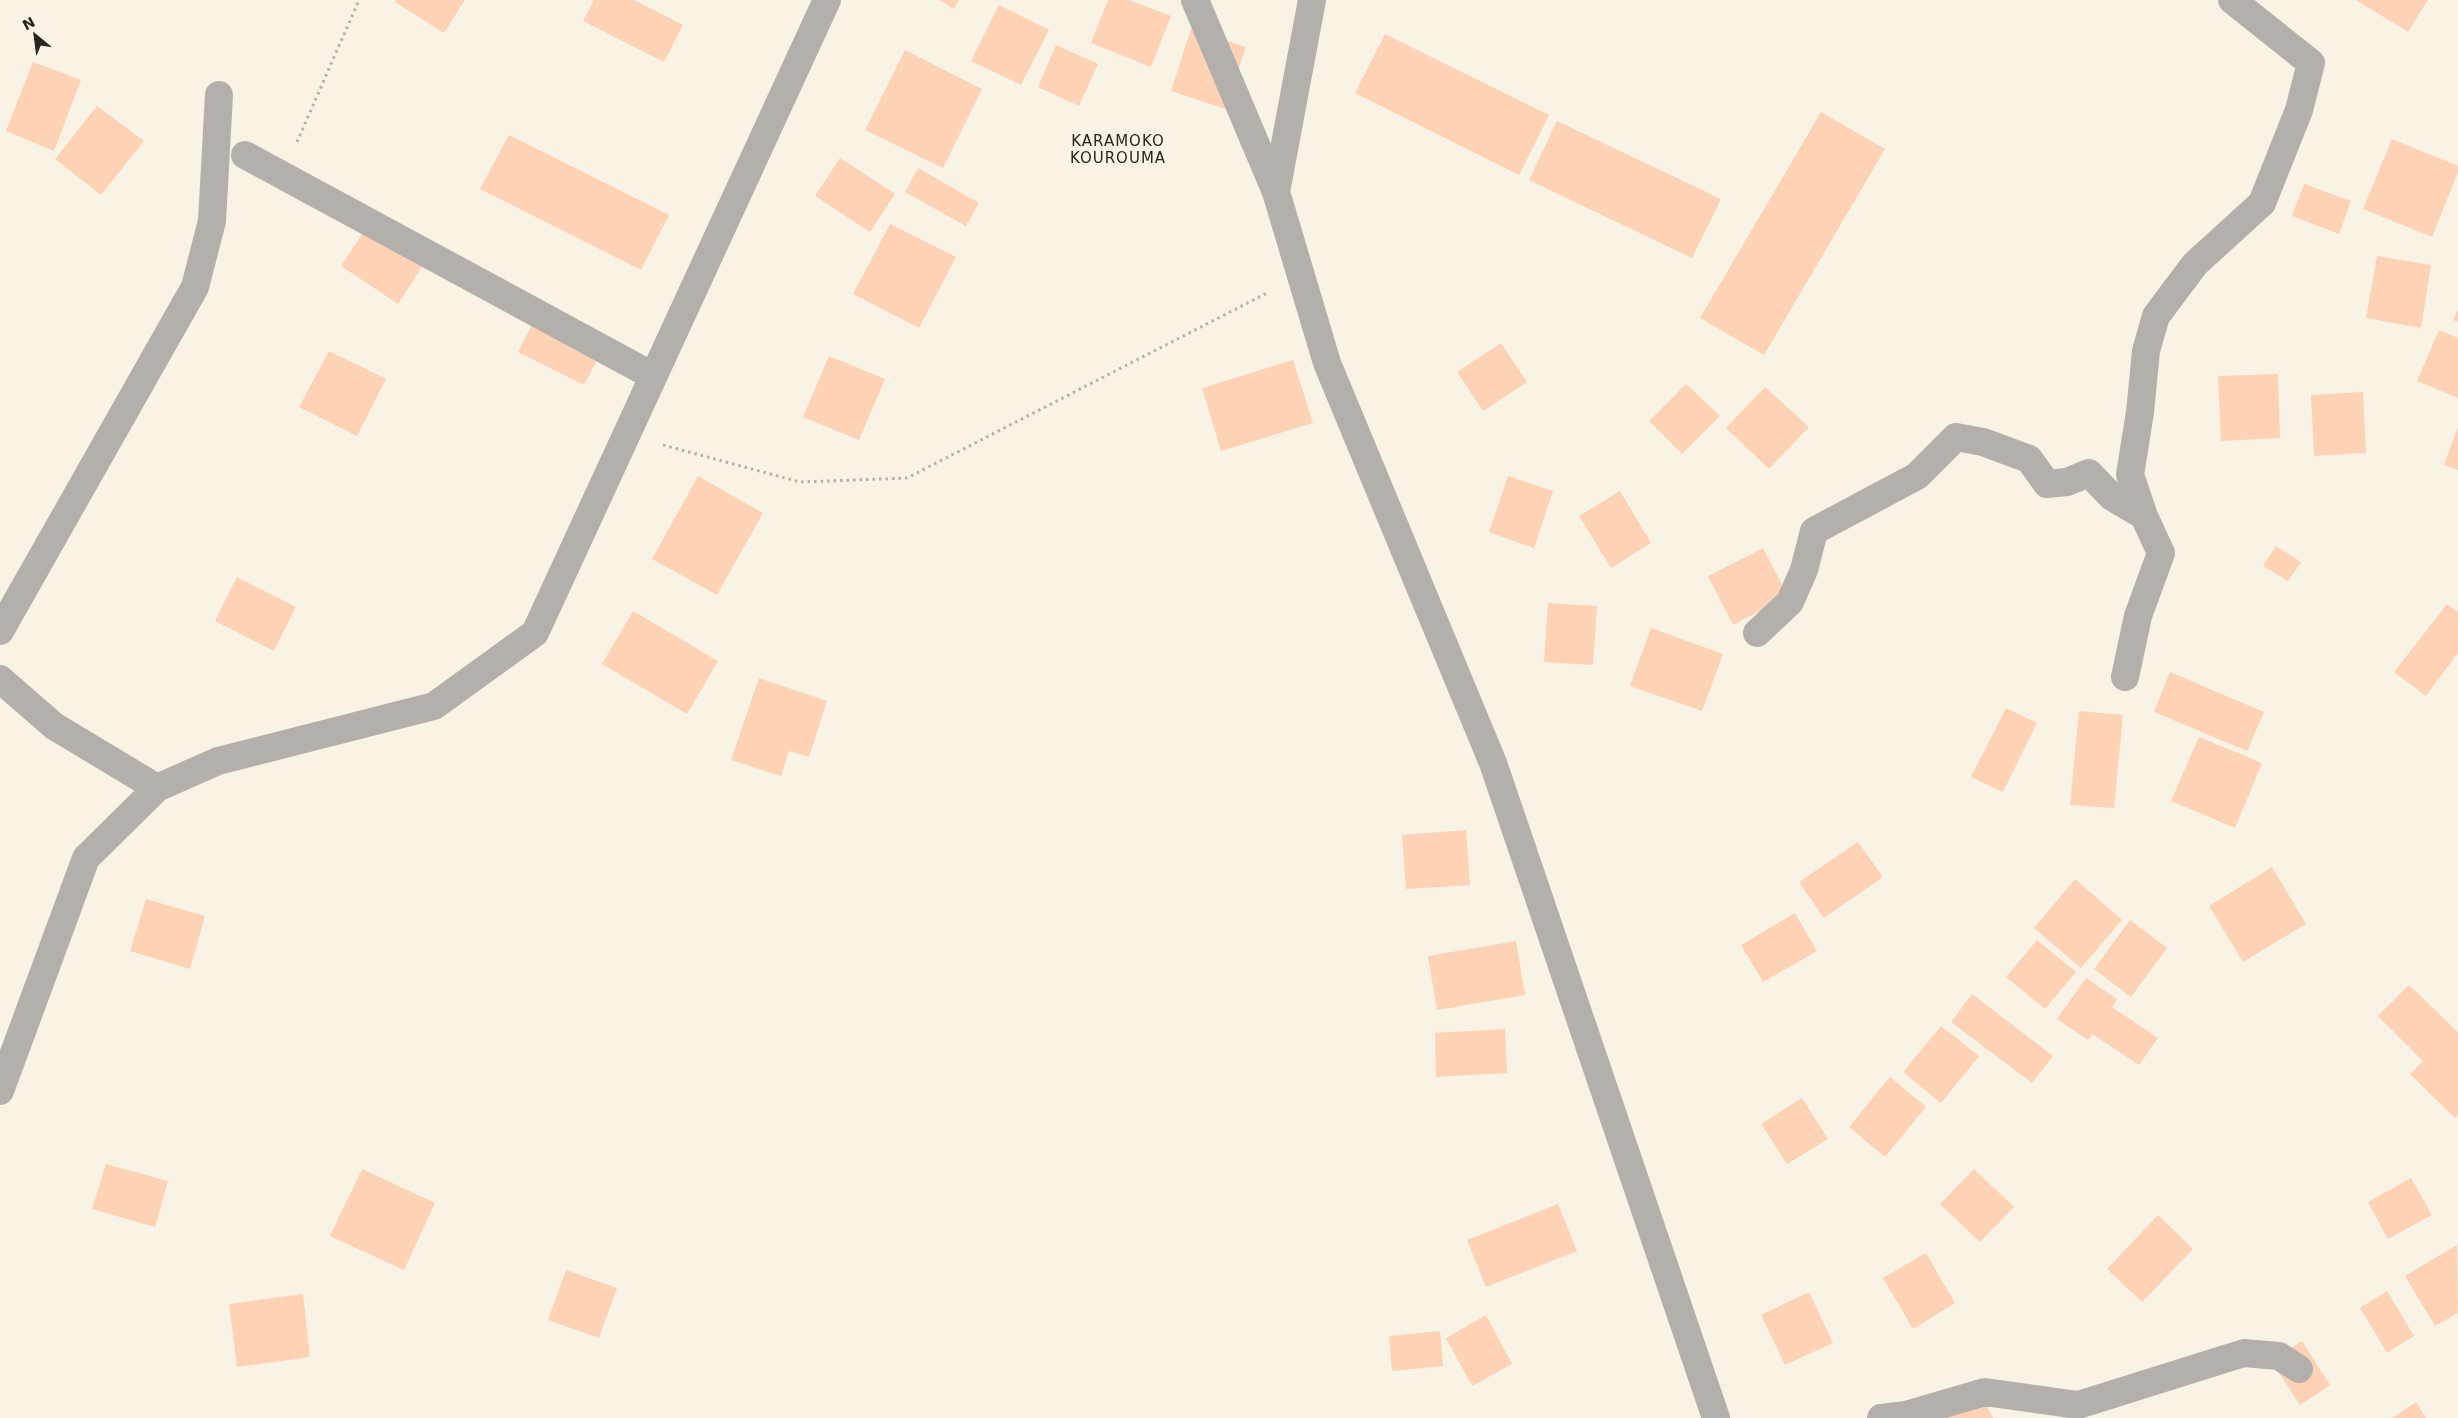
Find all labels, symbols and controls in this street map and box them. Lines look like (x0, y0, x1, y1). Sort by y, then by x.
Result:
north arrow (10, 10, 60, 60)
text: N (20, 14, 38, 33)
district label: KARAMOKO KOUROUMA (1070, 132, 1166, 167)

